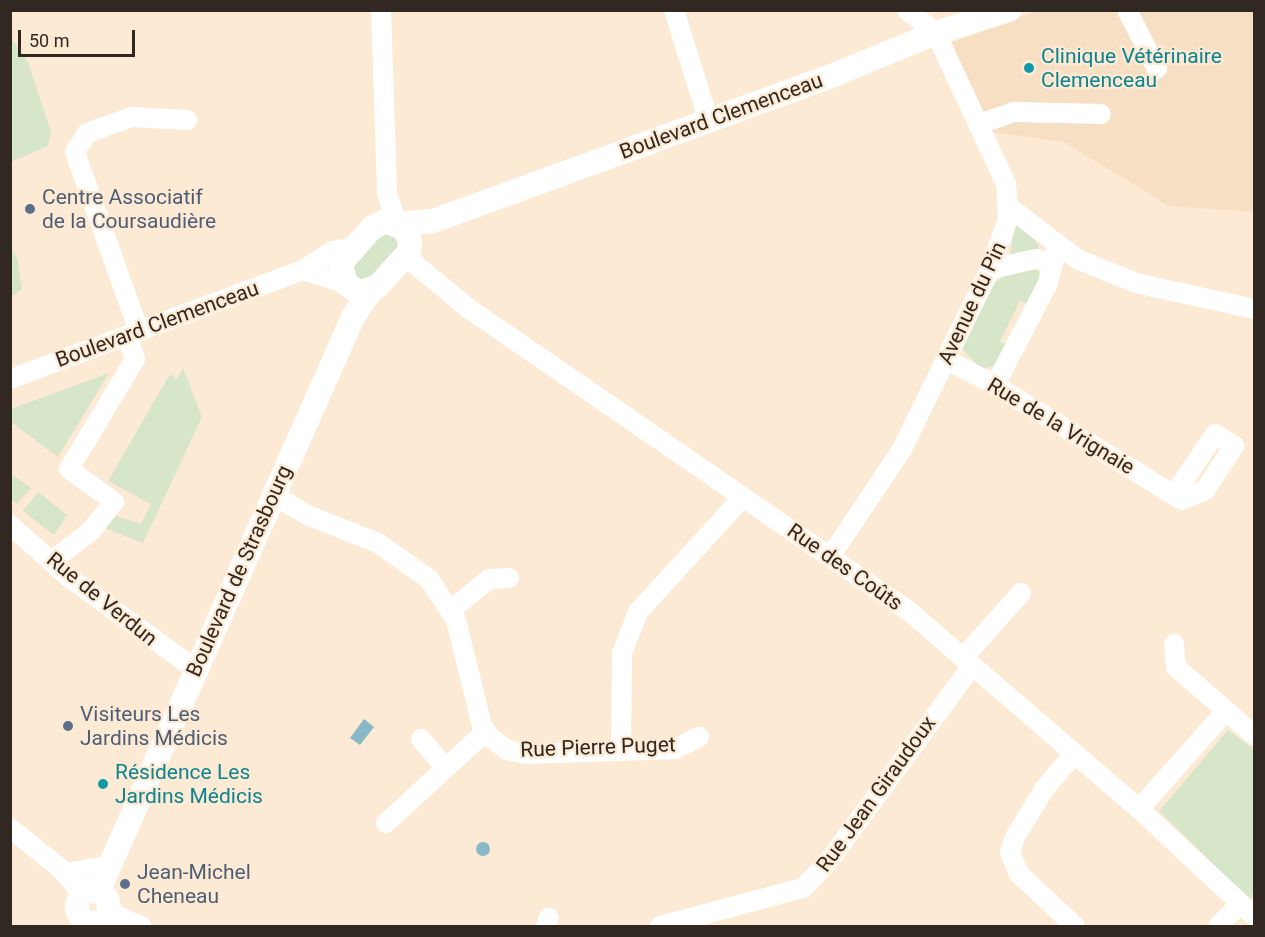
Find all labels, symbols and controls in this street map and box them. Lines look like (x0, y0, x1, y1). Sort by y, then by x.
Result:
scale bar (21, 18, 138, 56)
text: 50 m (29, 30, 69, 51)
place label: Clinique Vétérinaire Clemenceau (1041, 43, 1222, 93)
marker: Clinique Vétérinaire Clemenceau (1022, 61, 1036, 75)
street label: Boulevard Clemenceau (616, 68, 826, 164)
place label: Centre Associatif de la Coursaudière (42, 184, 216, 234)
marker: Centre Associatif de la Coursaudière (23, 202, 37, 216)
street label: Avenue du Pin (933, 238, 1011, 368)
street label: Boulevard Clemenceau (52, 276, 262, 372)
street label: Rue de la Vrignaie (983, 372, 1139, 480)
street label: Boulevard de Strasbourg (181, 461, 297, 681)
street label: Rue des Coûts (783, 518, 907, 616)
street label: Rue de Verdun (42, 547, 162, 651)
place label: Visiteurs Les Jardins Médicis (80, 701, 228, 751)
street label: Rue Jean Giraudoux (811, 711, 941, 877)
marker: Visiteurs Les Jardins Médicis (61, 719, 75, 733)
street label: Rue Pierre Puget (520, 732, 676, 762)
place label: Résidence Les Jardins Médicis (115, 759, 263, 809)
marker: Résidence Les Jardins Médicis (96, 777, 110, 791)
place label: Jean-Michel Cheneau (137, 859, 251, 909)
marker: Jean-Michel Cheneau (118, 877, 132, 891)

